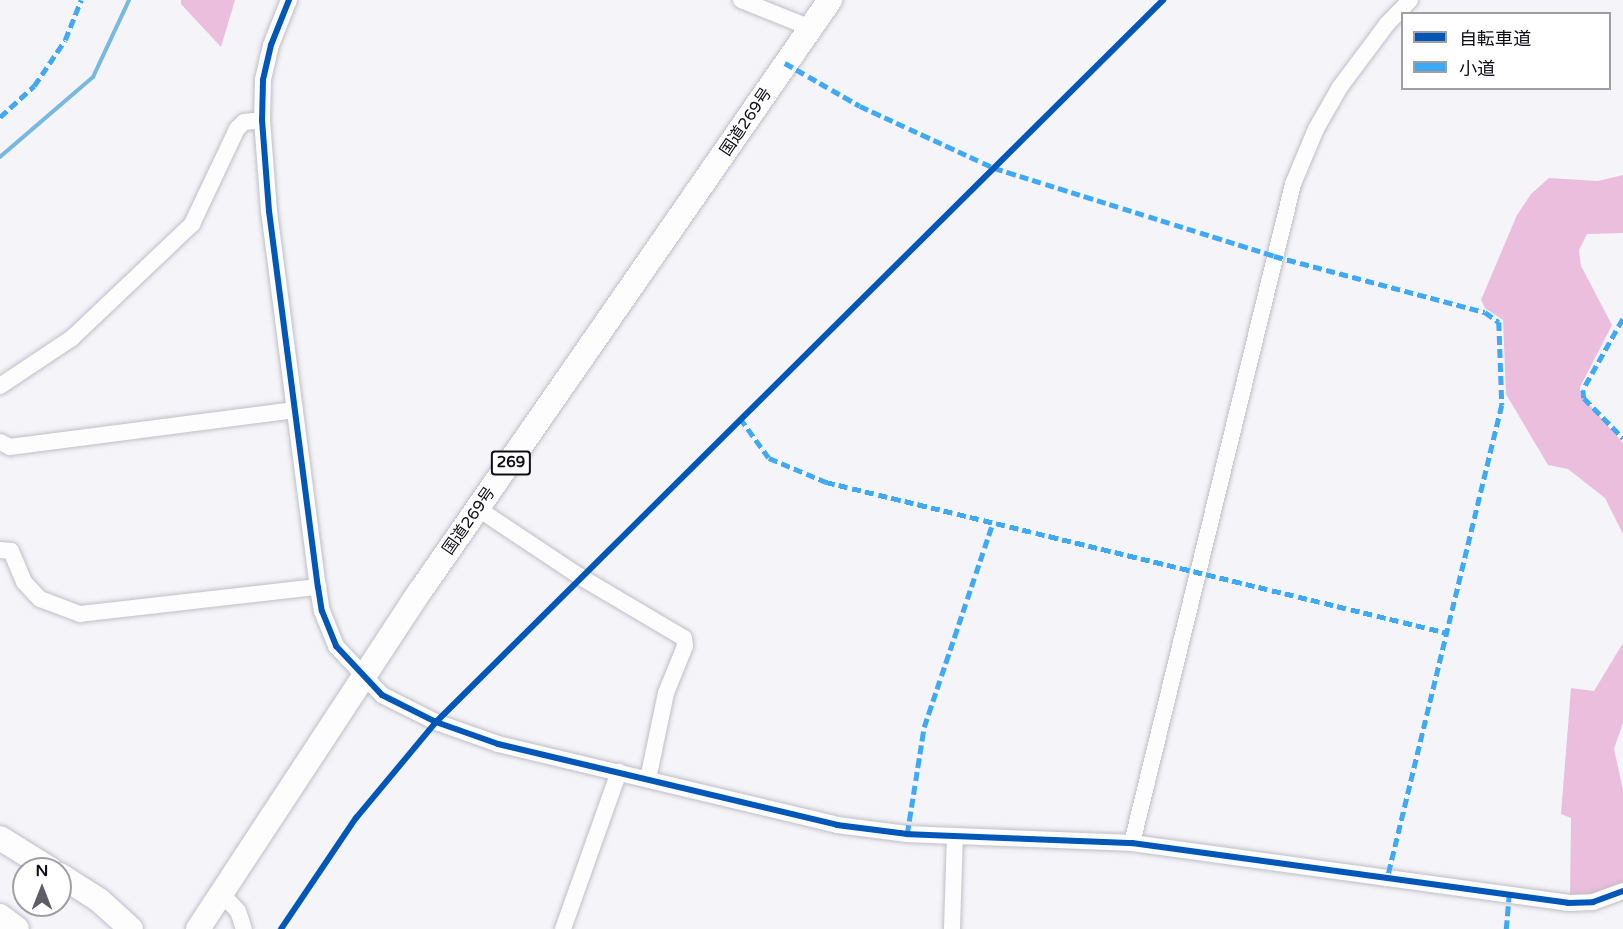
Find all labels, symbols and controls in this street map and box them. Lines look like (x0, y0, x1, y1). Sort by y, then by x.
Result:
legend (1401, 12, 1611, 90)
text: 自転車道 (1459, 28, 1531, 50)
text: 小道 (1459, 58, 1495, 80)
street label: 国道269号 (716, 84, 776, 160)
road number: 269 (490, 451, 532, 475)
street label: 国道269号 (439, 483, 499, 559)
north arrow (12, 857, 72, 917)
text: N (36, 861, 48, 881)

